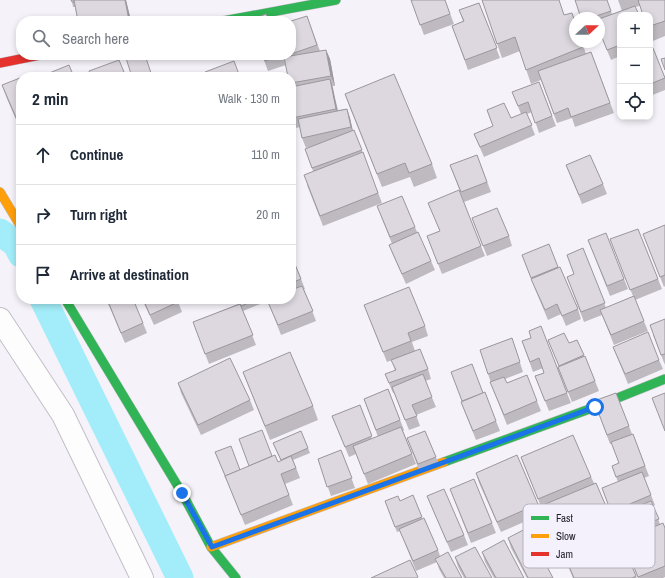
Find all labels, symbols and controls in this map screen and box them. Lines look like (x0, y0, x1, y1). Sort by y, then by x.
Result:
north arrow (569, 12, 605, 48)
map controls (617, 12, 653, 120)
button: + (617, 12, 653, 48)
search box (16, 16, 296, 60)
icon: search (30, 27, 52, 49)
text: Search here (62, 28, 129, 49)
button: − (617, 48, 653, 84)
button: locate (617, 84, 653, 120)
text: 2 min (32, 87, 68, 110)
text: Walk · 130 m (218, 90, 280, 107)
icon: ahead (32, 144, 54, 166)
text: Continue (70, 144, 123, 165)
text: 110 m (251, 146, 280, 163)
icon: right (32, 204, 54, 226)
text: Turn right (70, 204, 127, 225)
text: 20 m (256, 206, 280, 223)
icon: arrive (32, 264, 54, 286)
text: Arrive at destination (70, 264, 189, 285)
route start (586, 398, 604, 416)
route end (173, 484, 191, 502)
legend (523, 504, 655, 568)
text: Fast (556, 511, 574, 525)
text: Slow (556, 529, 576, 543)
text: Jam (556, 547, 573, 561)

